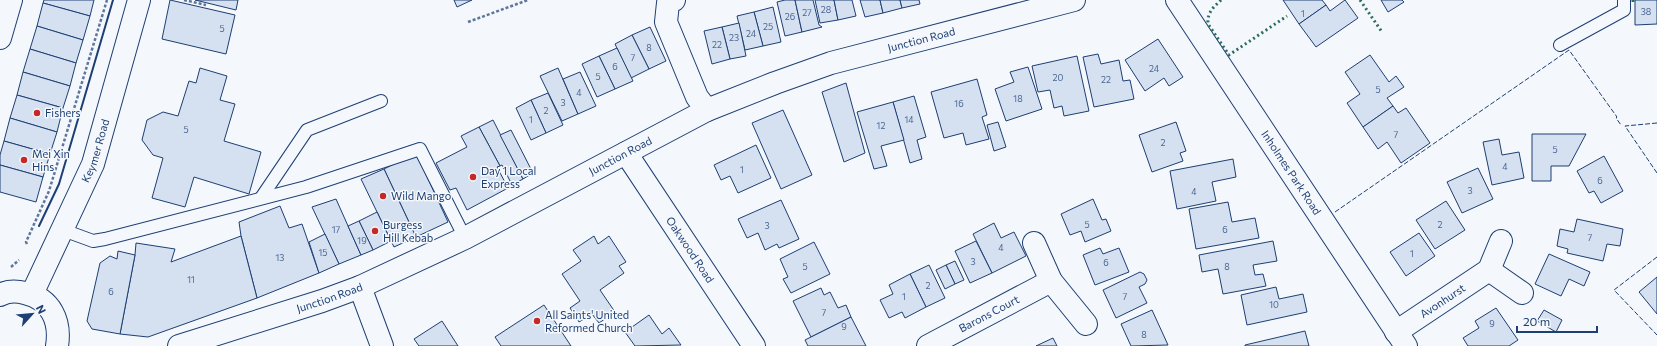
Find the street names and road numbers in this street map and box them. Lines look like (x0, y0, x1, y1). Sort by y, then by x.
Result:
street label: Junction Road (886, 24, 956, 55)
street label: Keymer Road (78, 117, 111, 184)
street label: Inholmes Park Road (1259, 128, 1324, 217)
street label: Junction Road (586, 133, 654, 178)
street label: Oakwood Road (664, 214, 717, 285)
street label: Junction Road (295, 280, 364, 316)
street label: Avonhurst (1417, 281, 1468, 320)
street label: Barons Court (956, 292, 1022, 335)

